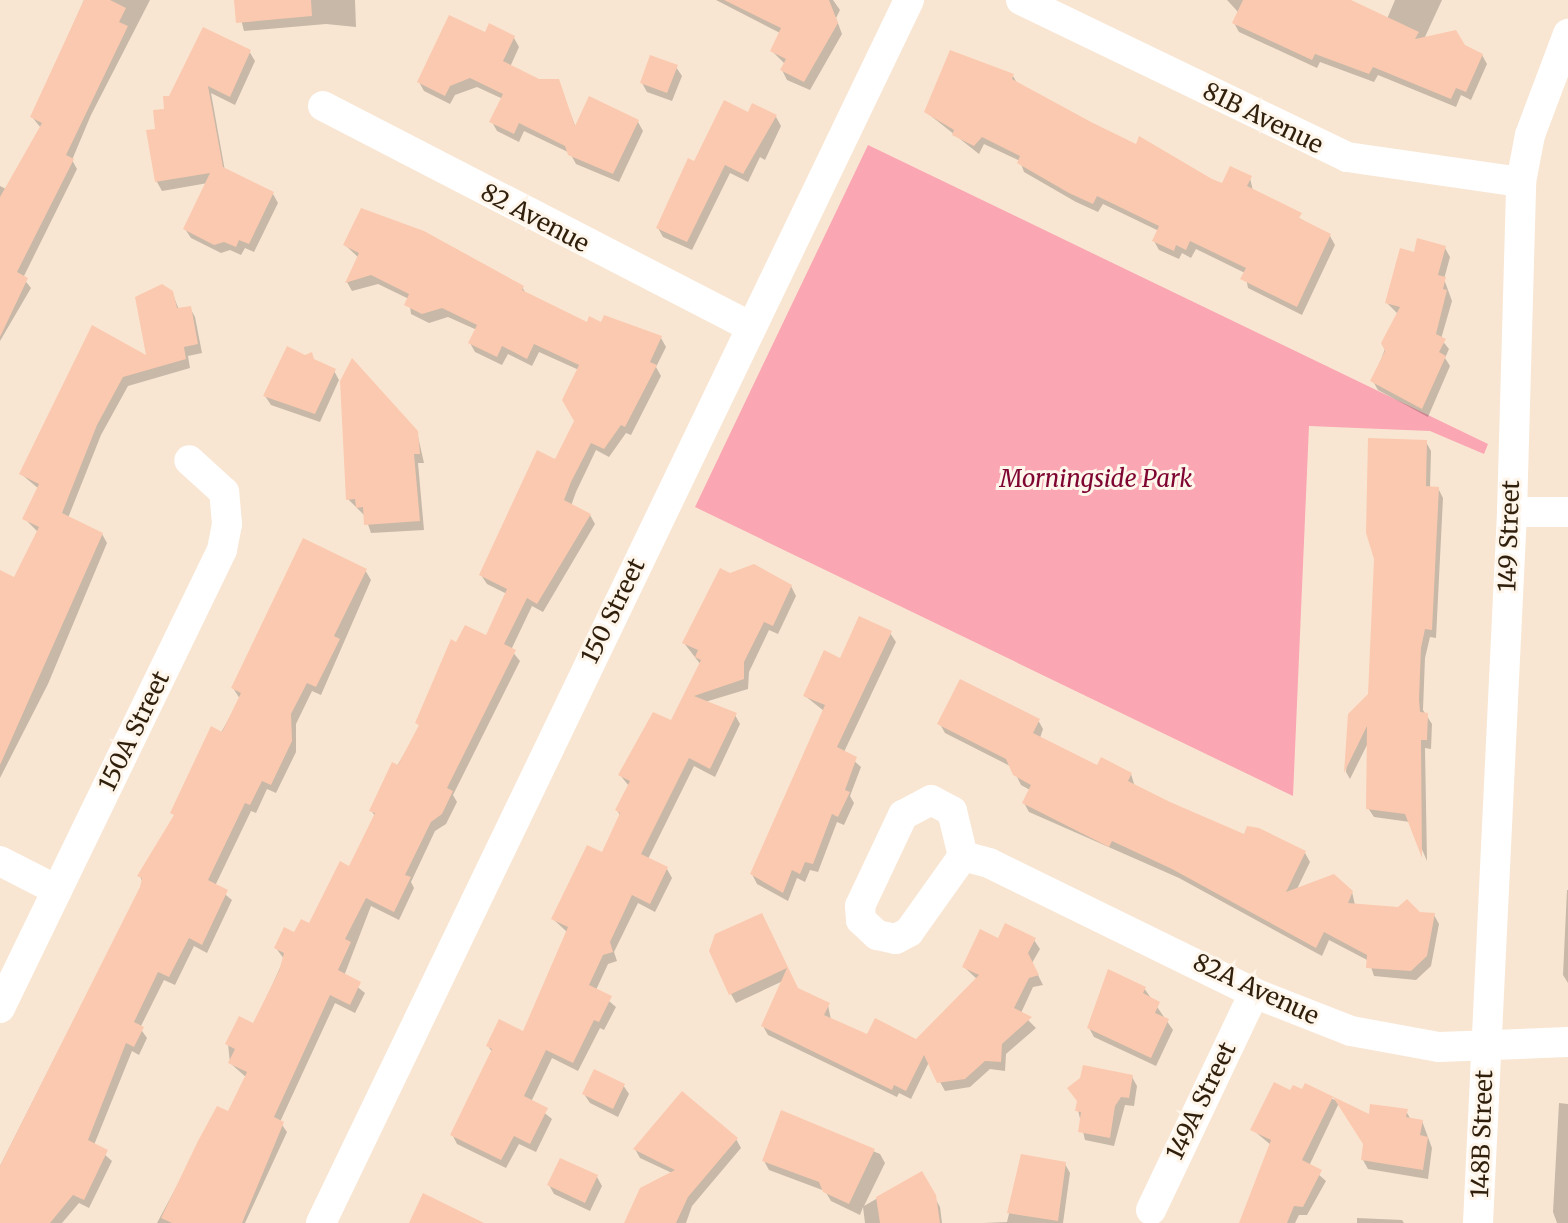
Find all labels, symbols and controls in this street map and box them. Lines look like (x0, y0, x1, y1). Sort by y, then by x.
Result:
street label: 81B Avenue (1198, 77, 1328, 159)
street label: 82 Avenue (476, 178, 594, 258)
park label: Morningside Park (1000, 465, 1192, 493)
street label: 149 Street (1493, 480, 1525, 592)
street label: 150 Street (575, 554, 651, 668)
street label: 150A Street (93, 666, 175, 796)
street label: 82A Avenue (1189, 947, 1323, 1031)
street label: 149A Street (1160, 1038, 1242, 1164)
street label: 148B Street (1465, 1069, 1499, 1199)

